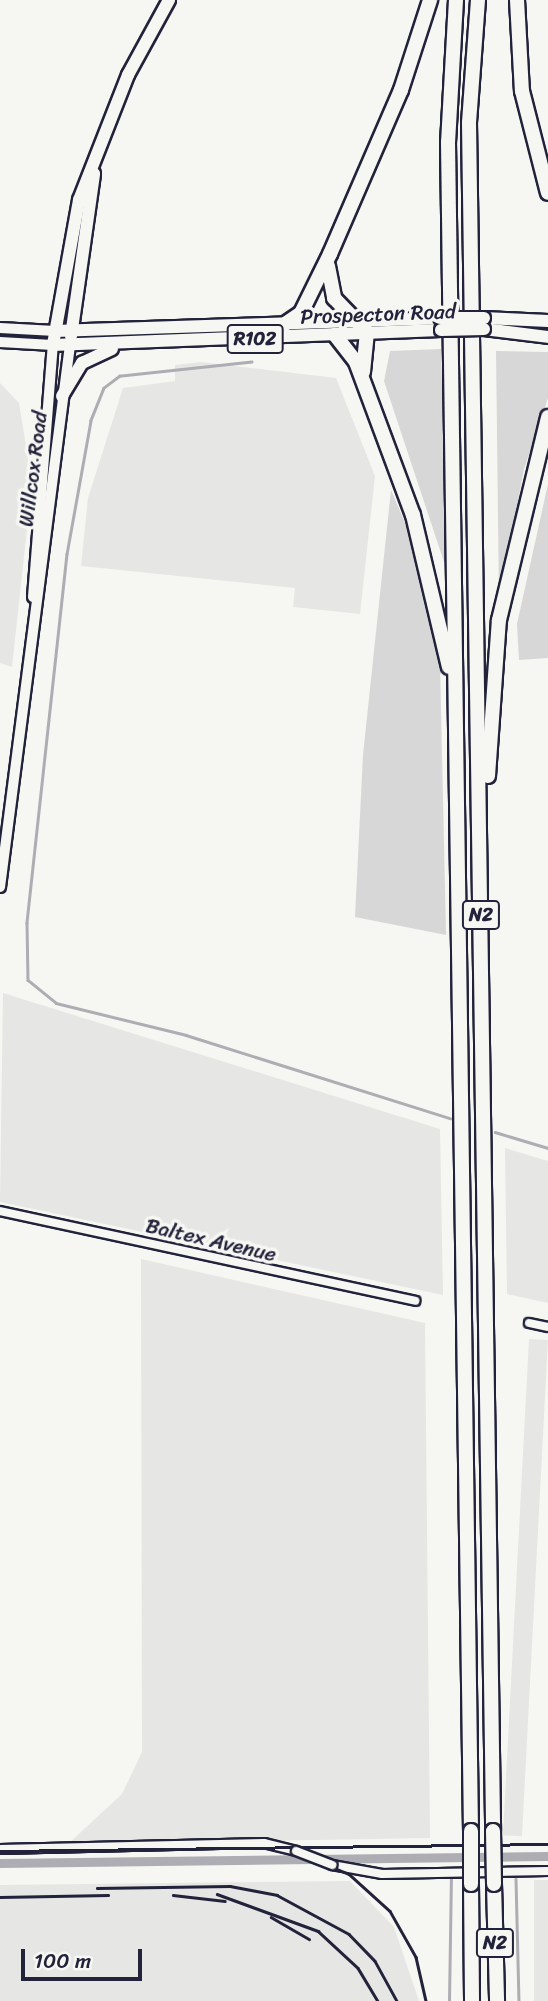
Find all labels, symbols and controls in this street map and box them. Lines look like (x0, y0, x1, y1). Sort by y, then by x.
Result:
street label: Prospecton Road (300, 299, 456, 329)
road number: R102 (225, 324, 285, 354)
street label: Willcox Road (13, 410, 53, 528)
road number: N2 (462, 900, 500, 931)
street label: Baltex Avenue (143, 1213, 279, 1267)
road number: N2 (476, 1927, 514, 1958)
scale bar (24, 1934, 145, 1978)
text: 100 m (34, 1942, 91, 1980)

